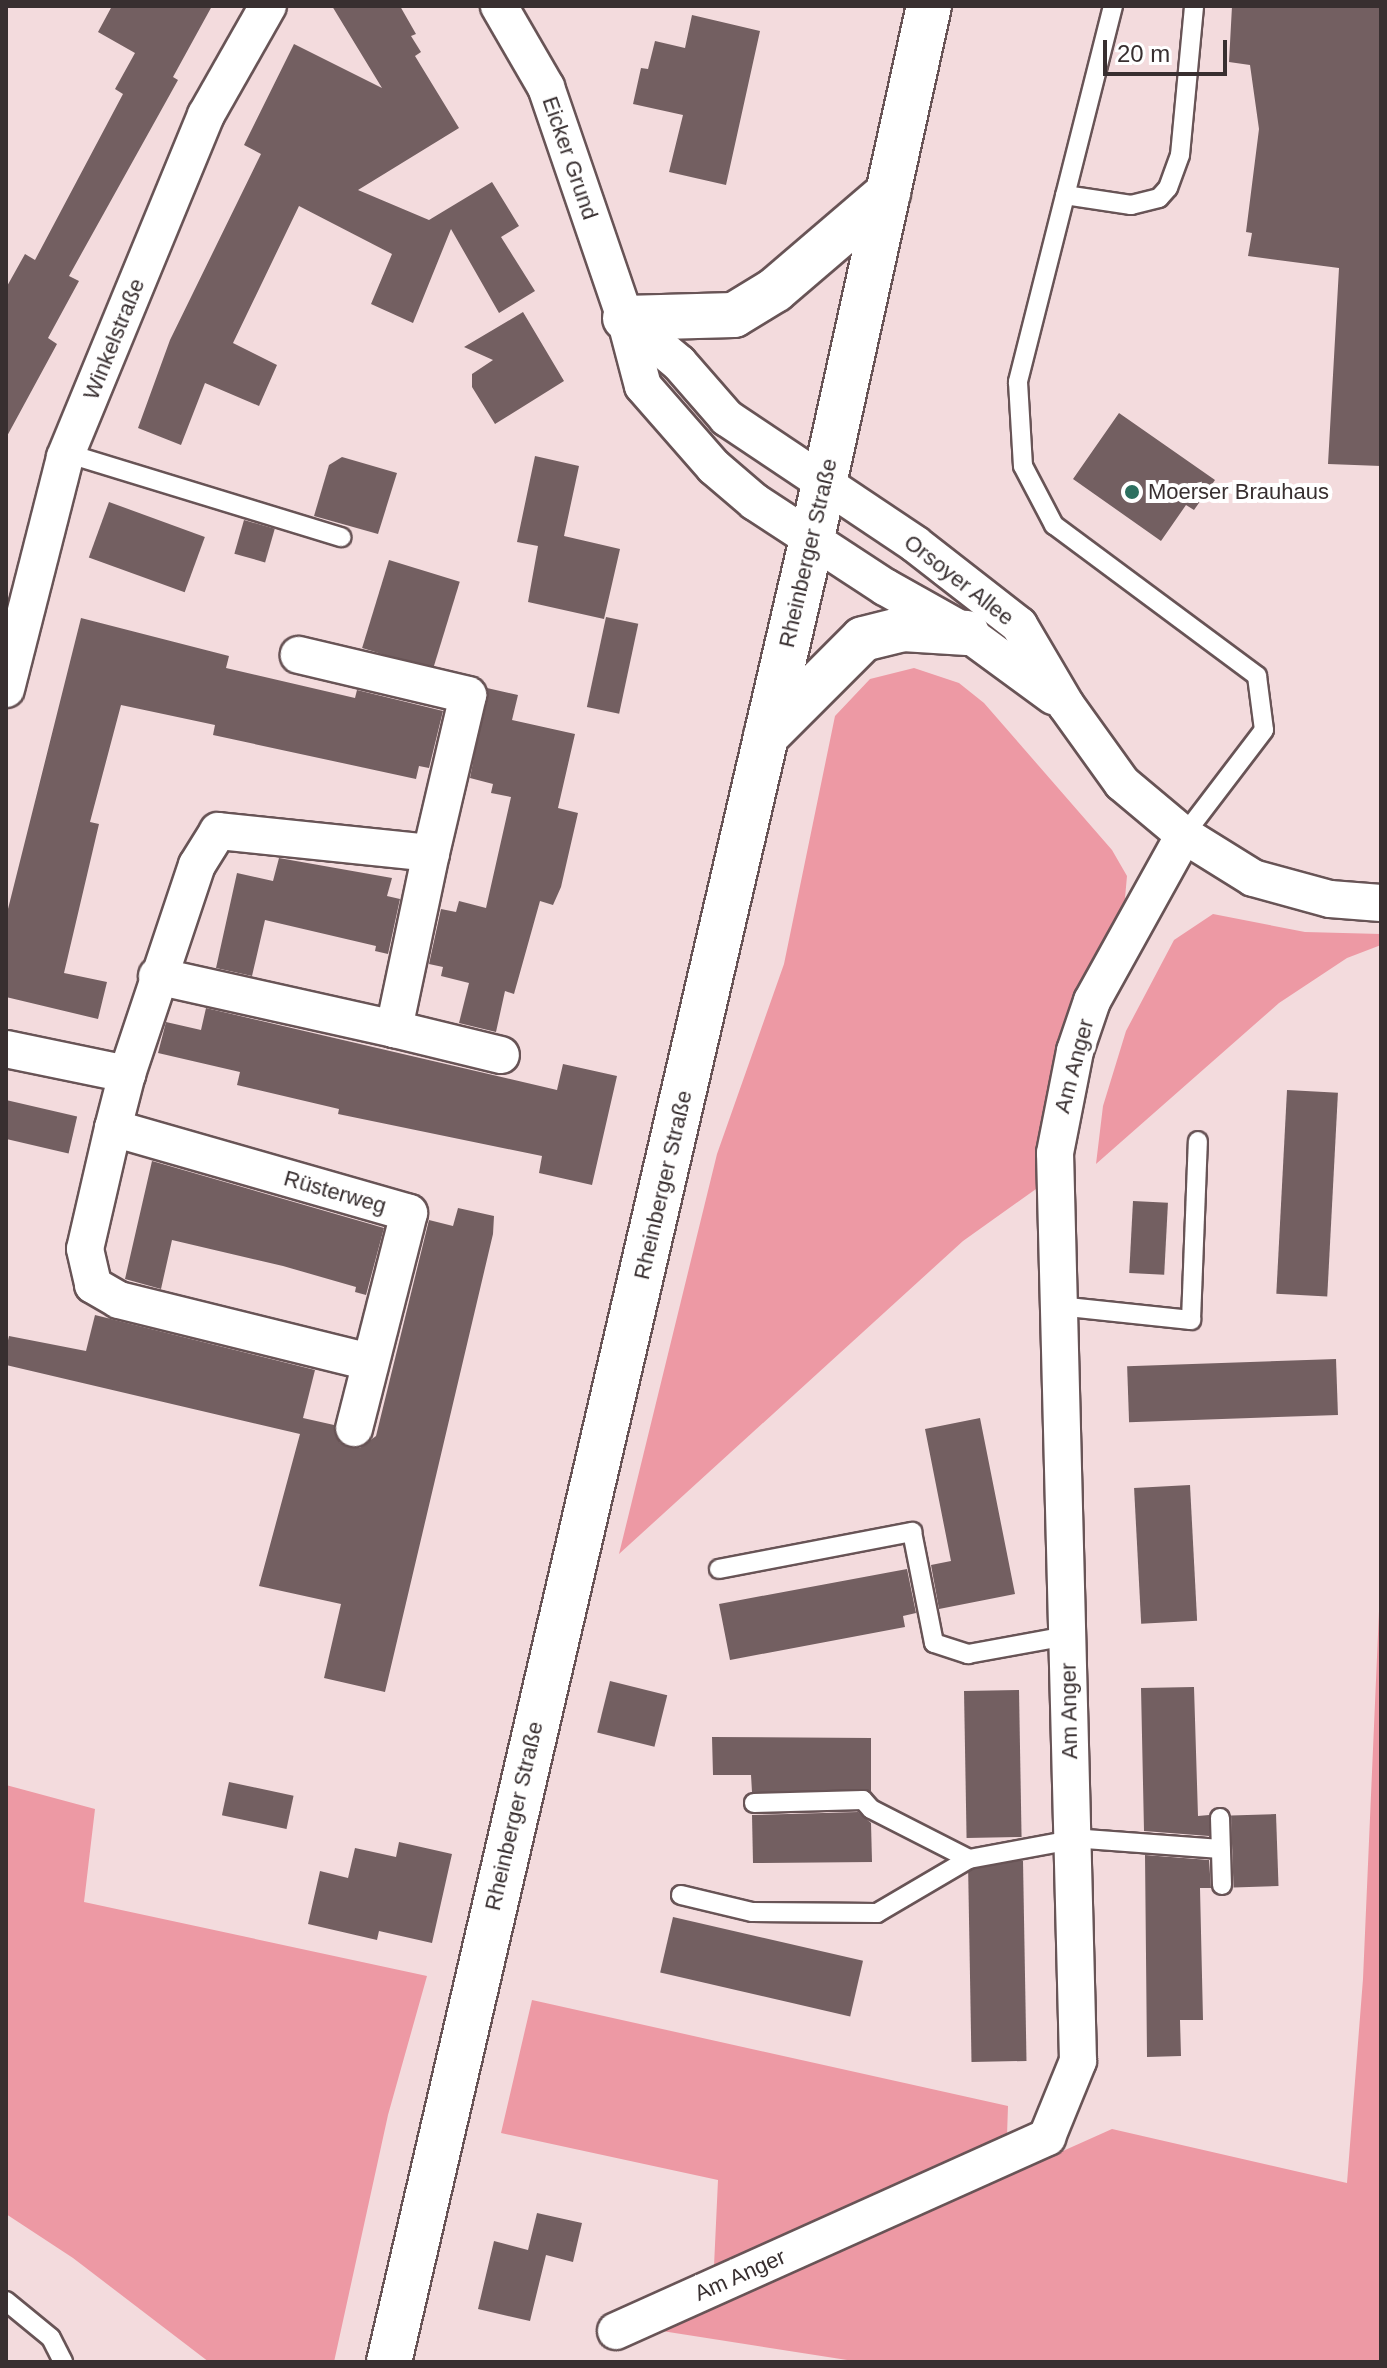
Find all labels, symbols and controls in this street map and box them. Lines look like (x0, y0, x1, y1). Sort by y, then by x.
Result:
scale bar (1107, 24, 1231, 74)
text: 20 m (1117, 40, 1170, 67)
street label: Eicker Grund (537, 93, 603, 223)
street label: Winkelstraße (78, 275, 150, 403)
street label: Rheinberger Straße (773, 456, 843, 650)
place label: Moerser Brauhaus (1148, 479, 1329, 505)
marker: Moerser Brauhaus (1123, 483, 1141, 501)
street label: Orsoyer Allee (898, 529, 1020, 631)
street label: Am Anger (1049, 1015, 1099, 1117)
street label: Rheinberger Straße (628, 1088, 698, 1282)
street label: Rüsterweg (281, 1165, 389, 1219)
street label: Am Anger (1055, 1662, 1083, 1760)
street label: Rheinberger Straße (479, 1719, 549, 1913)
street label: Am Anger (690, 2243, 790, 2307)

